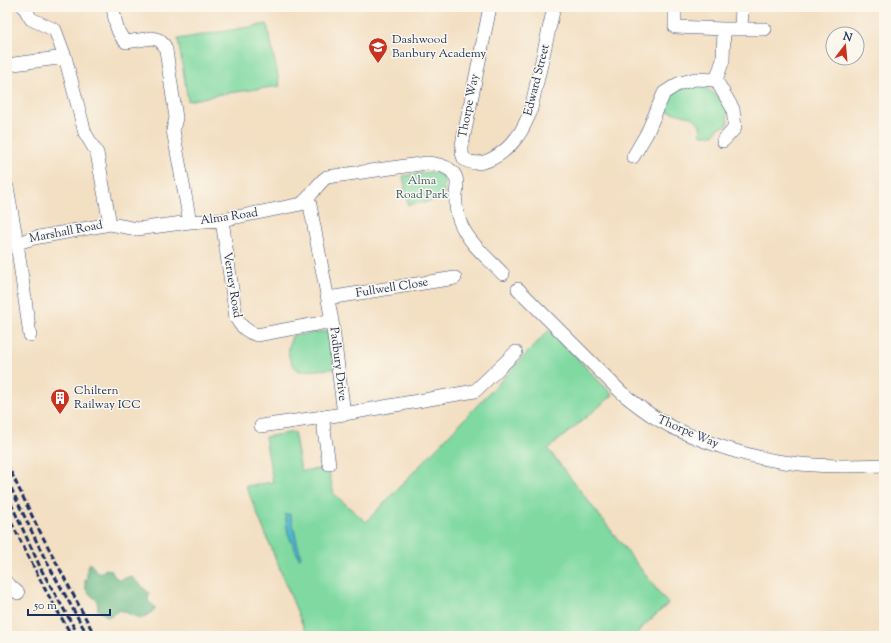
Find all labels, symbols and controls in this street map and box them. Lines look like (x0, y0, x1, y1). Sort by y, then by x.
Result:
north arrow (825, 26, 865, 66)
text: N (840, 28, 854, 46)
place label: Dashwood Banbury Academy (392, 31, 486, 63)
school or university icon: Dashwood Banbury Academy (367, 36, 389, 64)
street label: Edward Street (519, 42, 555, 118)
street label: Thorpe Way (454, 72, 484, 140)
park label: Alma Road Park (396, 172, 449, 204)
street label: Alma Road (199, 204, 259, 230)
street label: Marshall Road (28, 216, 104, 248)
street label: Verney Road (218, 251, 246, 319)
street label: Fullwell Close (354, 273, 430, 303)
street label: Padbury Drive (325, 326, 352, 402)
place label: Chiltern Railway ICC (74, 382, 141, 414)
building icon: Chiltern Railway ICC (49, 387, 71, 415)
street label: Thorpe Way (654, 411, 722, 453)
scale bar (28, 591, 110, 617)
text: 50 m (33, 597, 57, 615)

